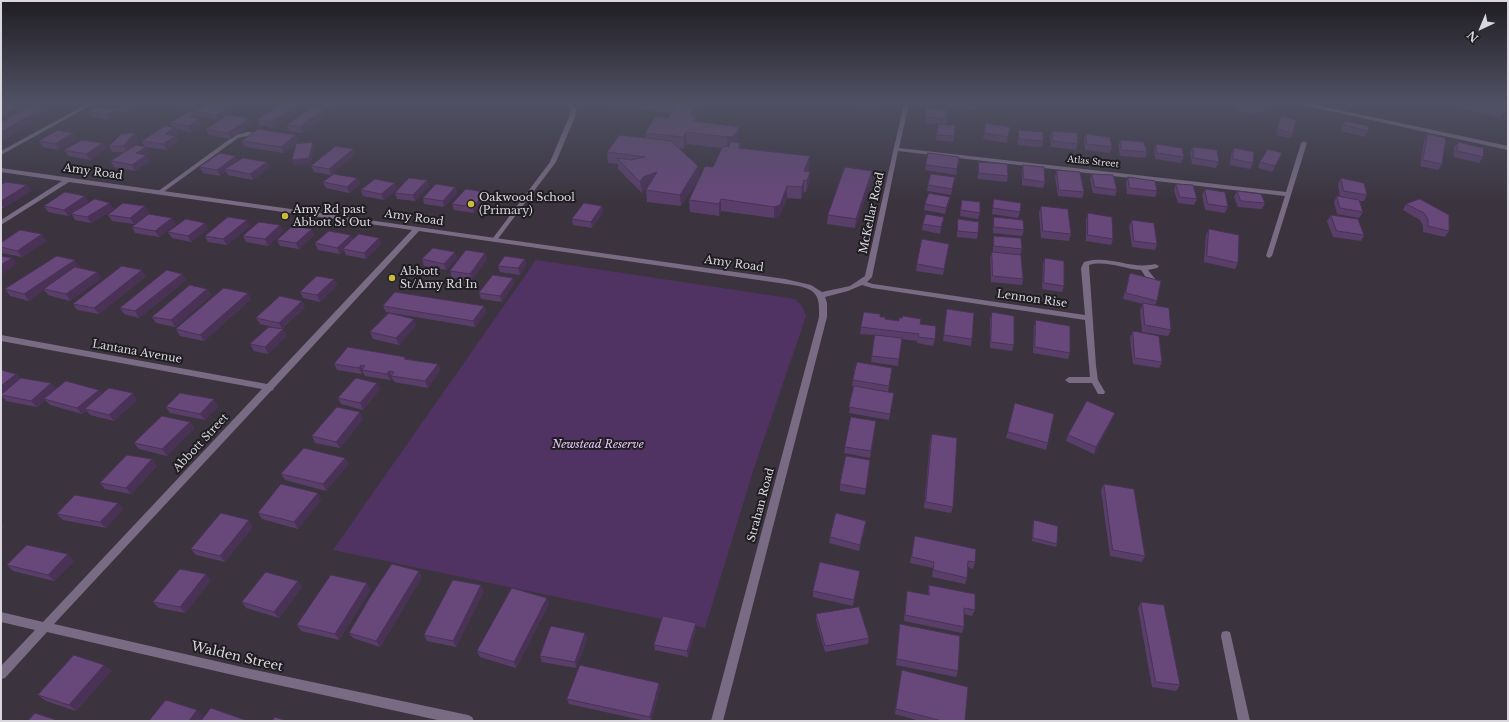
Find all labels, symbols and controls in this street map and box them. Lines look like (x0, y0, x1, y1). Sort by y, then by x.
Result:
north arrow (1461, 8, 1501, 48)
text: N (1464, 28, 1481, 45)
street label: Atlas Street (1067, 154, 1119, 170)
street label: Amy Road (63, 161, 123, 183)
street label: McKellar Road (857, 171, 887, 255)
place label: Oakwood School (Primary) (479, 191, 575, 217)
marker: Oakwood School (Primary) (466, 199, 476, 209)
place label: Amy Rd past Abbott St Out (293, 203, 371, 229)
street label: Amy Road (384, 207, 444, 229)
marker: Amy Rd past Abbott St Out (280, 211, 290, 221)
street label: Amy Road (704, 253, 764, 275)
place label: Abbott St/Amy Rd In (400, 265, 477, 291)
marker: Abbott St/Amy Rd In (387, 273, 397, 283)
street label: Lennon Rise (996, 288, 1068, 310)
street label: Lantana Avenue (91, 338, 183, 366)
street label: Abbott Street (171, 411, 231, 475)
park label: Newstead Reserve (552, 438, 644, 452)
street label: Strahan Road (745, 466, 777, 544)
street label: Walden Street (190, 639, 284, 675)

